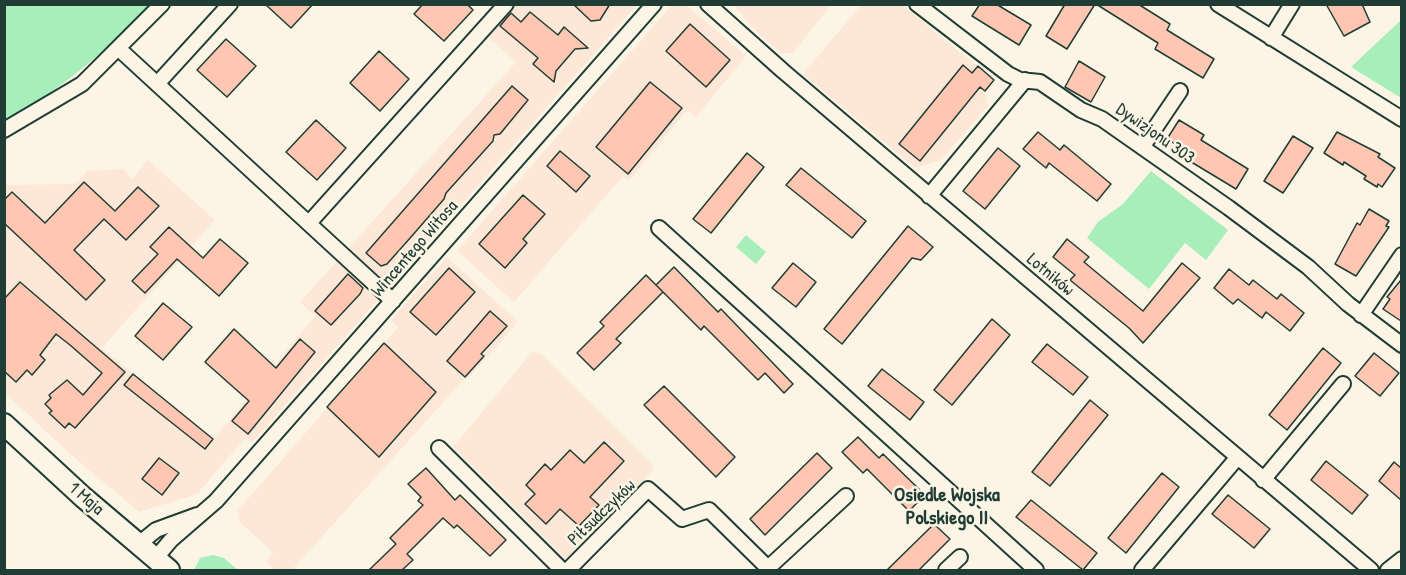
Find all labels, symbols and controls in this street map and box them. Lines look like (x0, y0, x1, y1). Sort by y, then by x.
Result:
street label: Dywizjonu 303 (1111, 99, 1199, 169)
street label: Wincentego Witosa (367, 196, 463, 302)
street label: Lotników (1022, 249, 1078, 301)
street label: Piłsudczyków (564, 475, 640, 551)
street label: 1 Maja (64, 478, 108, 520)
district label: Osiedle Wojska Polskiego II (894, 484, 1000, 531)

